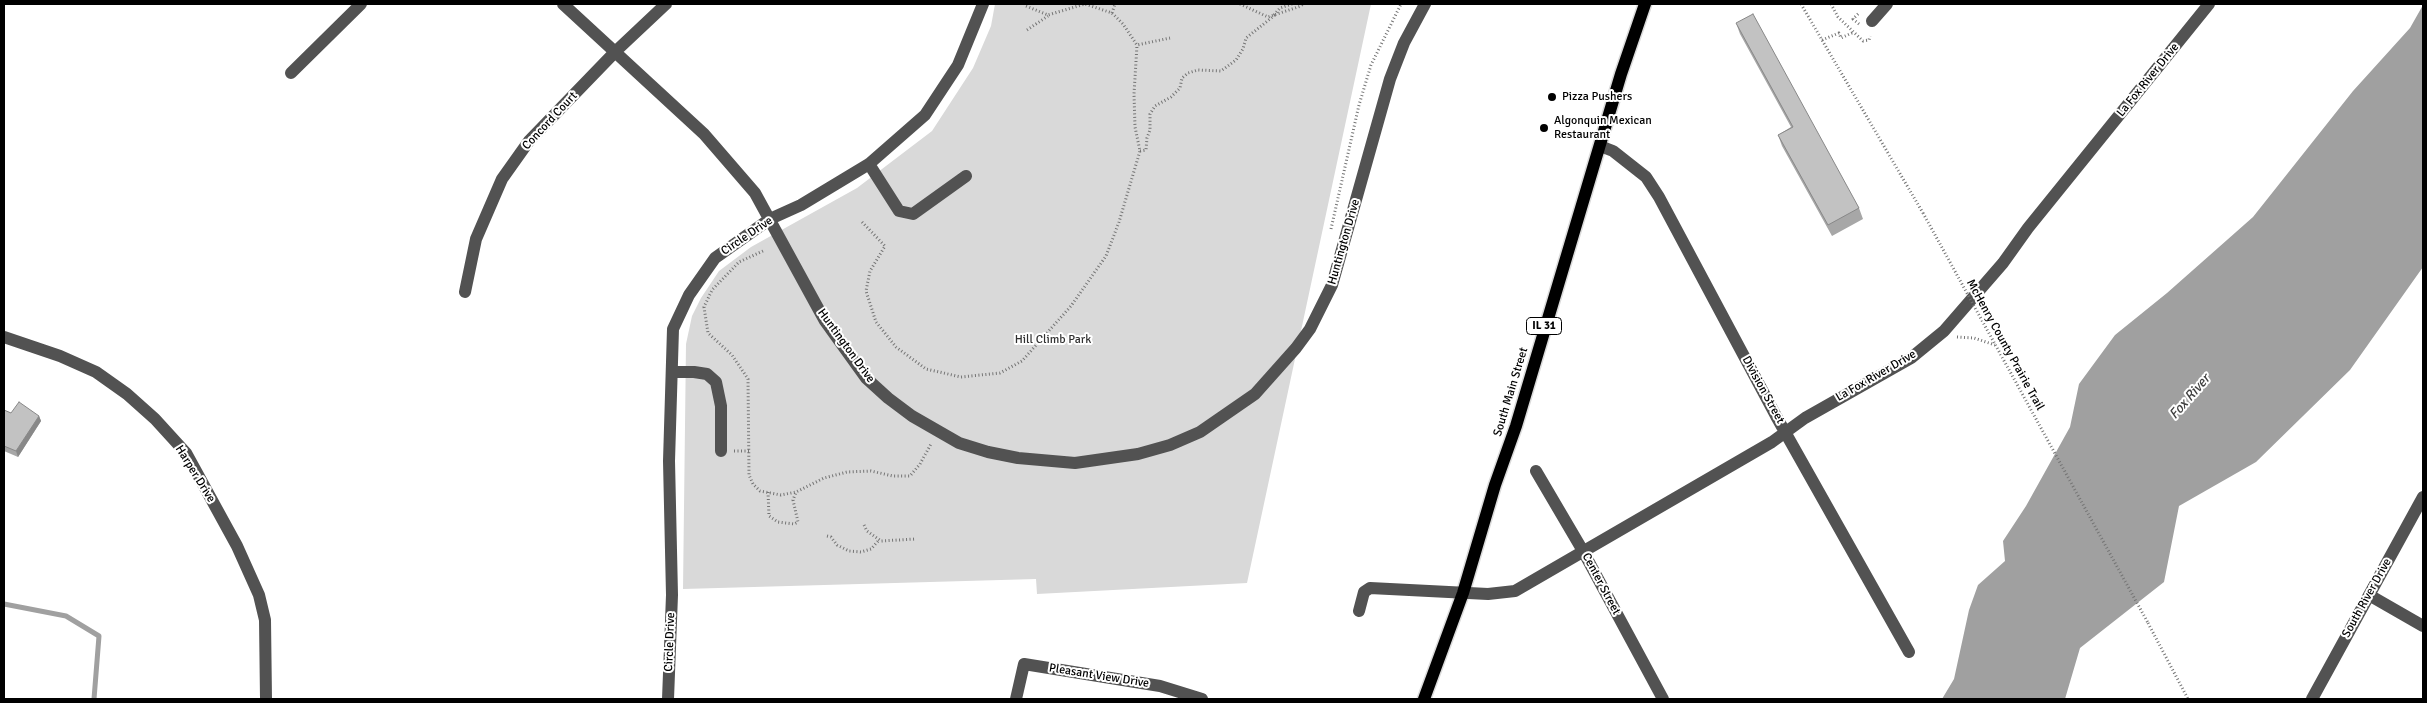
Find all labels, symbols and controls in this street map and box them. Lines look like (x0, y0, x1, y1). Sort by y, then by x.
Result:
street label: La Fox River Drive (2114, 40, 2182, 120)
street label: Concord Court (520, 89, 580, 153)
place label: Pizza Pushers (1562, 90, 1632, 104)
marker: Pizza Pushers (1546, 91, 1558, 103)
place label: Algonquin Mexican Restaurant (1554, 114, 1652, 142)
marker: Algonquin Mexican Restaurant (1538, 122, 1550, 134)
street label: Huntington Drive (1325, 198, 1363, 286)
street label: Circle Drive (718, 213, 776, 259)
street label: McHenry County Prairie Trail (1963, 277, 2047, 413)
street label: Huntington Drive (814, 306, 878, 386)
road number: IL 31 (1526, 318, 1562, 334)
park label: Hill Climb Park (1015, 333, 1091, 347)
street label: South Main Street (1491, 346, 1531, 438)
street label: La Fox River Drive (1833, 347, 1919, 405)
street label: Division Street (1739, 354, 1787, 426)
water label: Fox River (2166, 371, 2214, 423)
street label: Harper Drive (172, 443, 218, 505)
street label: Center Street (1579, 551, 1623, 617)
street label: South River Drive (2339, 556, 2395, 640)
street label: Circle Drive (662, 612, 678, 672)
street label: Pleasant View Drive (1048, 661, 1150, 691)

